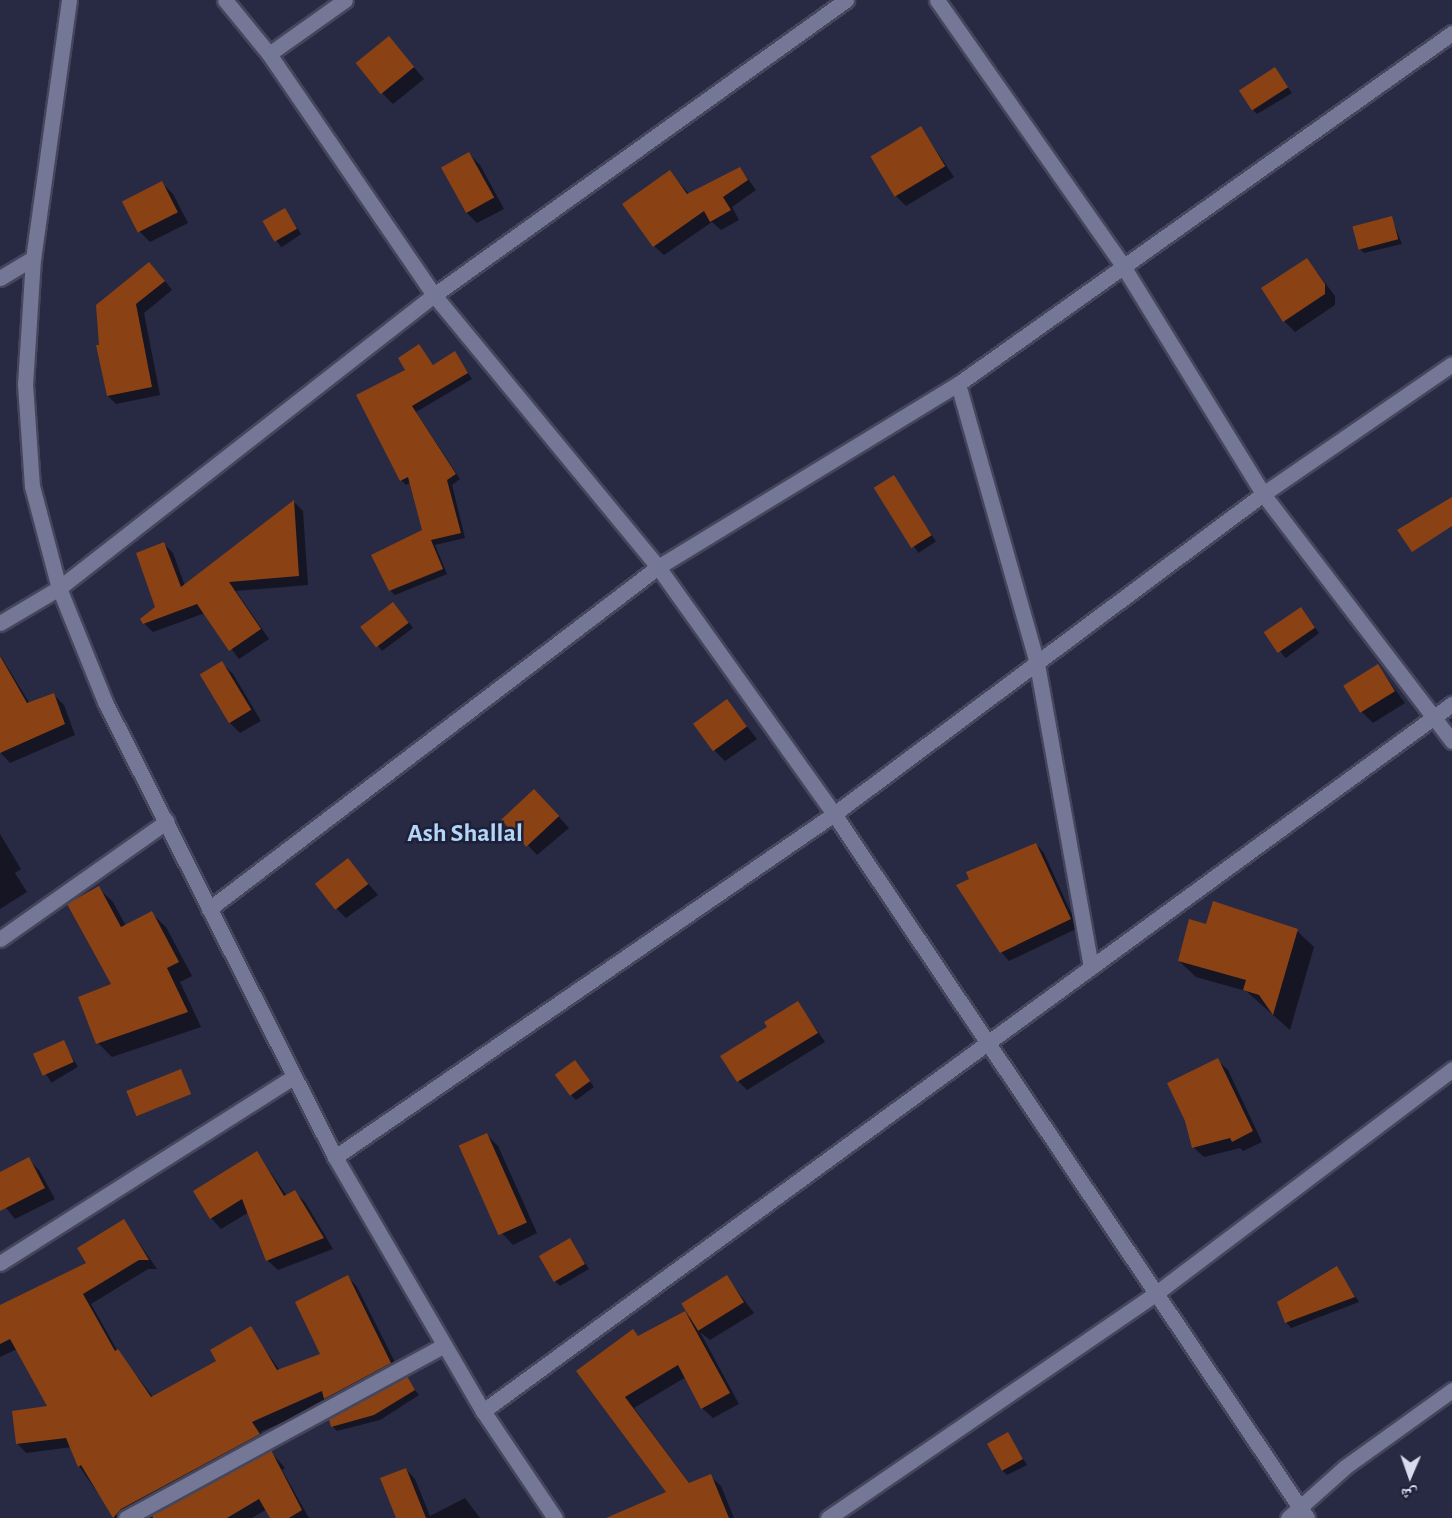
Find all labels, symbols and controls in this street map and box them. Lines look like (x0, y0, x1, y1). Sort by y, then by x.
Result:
district label: Ash Shallal (407, 818, 523, 850)
north arrow (1380, 1446, 1440, 1506)
text: ش (1401, 1486, 1418, 1502)

